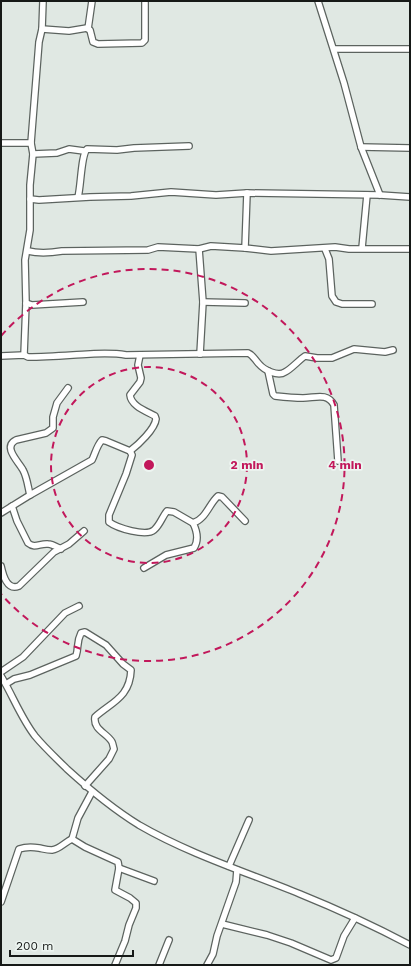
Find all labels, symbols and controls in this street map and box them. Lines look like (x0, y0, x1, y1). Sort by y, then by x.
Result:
centre of rings (142, 458, 156, 472)
text: 2 min (231, 458, 263, 472)
text: 4 min (328, 458, 362, 472)
scale bar (10, 932, 133, 958)
text: 200 m (16, 939, 53, 953)

